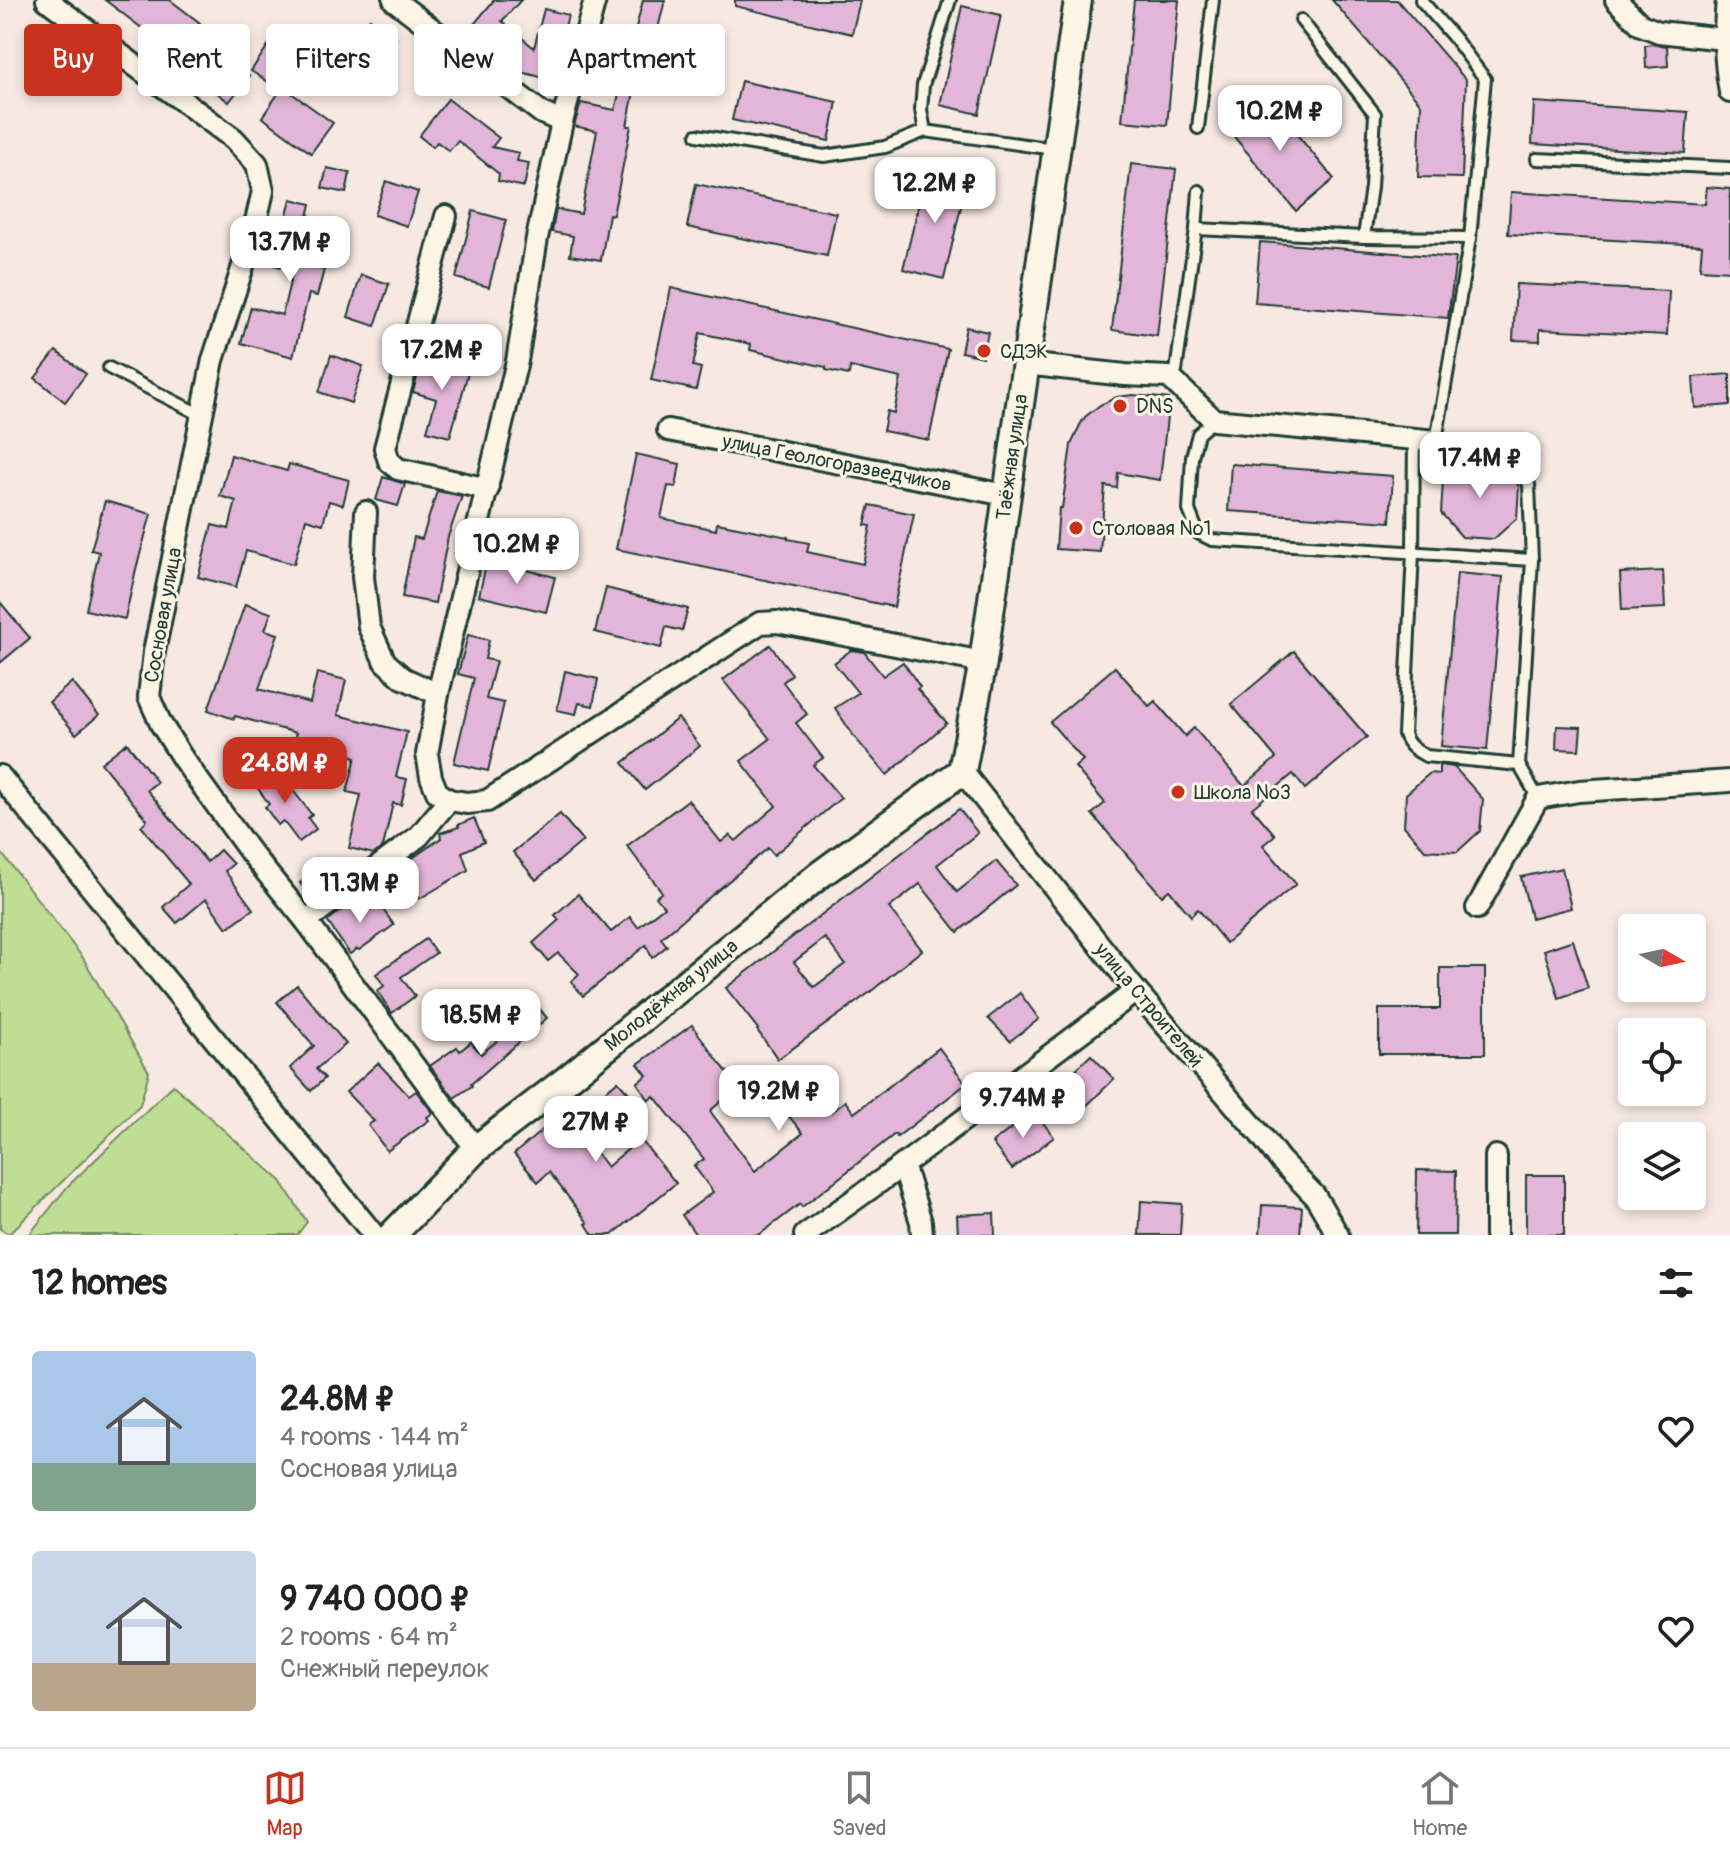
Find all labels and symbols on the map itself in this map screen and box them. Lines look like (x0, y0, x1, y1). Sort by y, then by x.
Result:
pin: 10.2M ₽ (1206, 85, 1354, 153)
pin: 12.2M ₽ (861, 157, 1009, 225)
pin: 13.7M ₽ (216, 216, 364, 284)
pin: 17.2M ₽ (368, 324, 516, 392)
place label: СДЭК (1000, 339, 1048, 364)
marker: СДЭК (975, 342, 993, 360)
street label: Таёжная улица (991, 392, 1033, 522)
place label: DNS (1136, 394, 1174, 419)
marker: DNS (1111, 397, 1129, 415)
street label: улица Геологоразведчиков (719, 428, 954, 498)
pin: 17.4M ₽ (1406, 432, 1554, 500)
place label: Столовая №1 (1092, 516, 1211, 541)
pin: 10.2M ₽ (443, 518, 591, 586)
marker: Столовая №1 (1067, 519, 1085, 537)
street label: Сосновая улица (139, 546, 187, 684)
pin: 24.8M ₽ (211, 737, 359, 805)
place label: Школа №3 (1194, 780, 1291, 805)
marker: Школа №3 (1169, 783, 1187, 801)
pin: 11.3M ₽ (286, 857, 434, 925)
north arrow (1618, 914, 1706, 1002)
street label: Молодёжная улица (599, 933, 743, 1057)
street label: улица Строителей (1089, 937, 1209, 1073)
pin: 18.5M ₽ (407, 989, 555, 1057)
pin: 19.2M ₽ (705, 1065, 853, 1133)
pin: 9.74M ₽ (949, 1072, 1097, 1140)
pin: 27M ₽ (540, 1096, 652, 1164)

